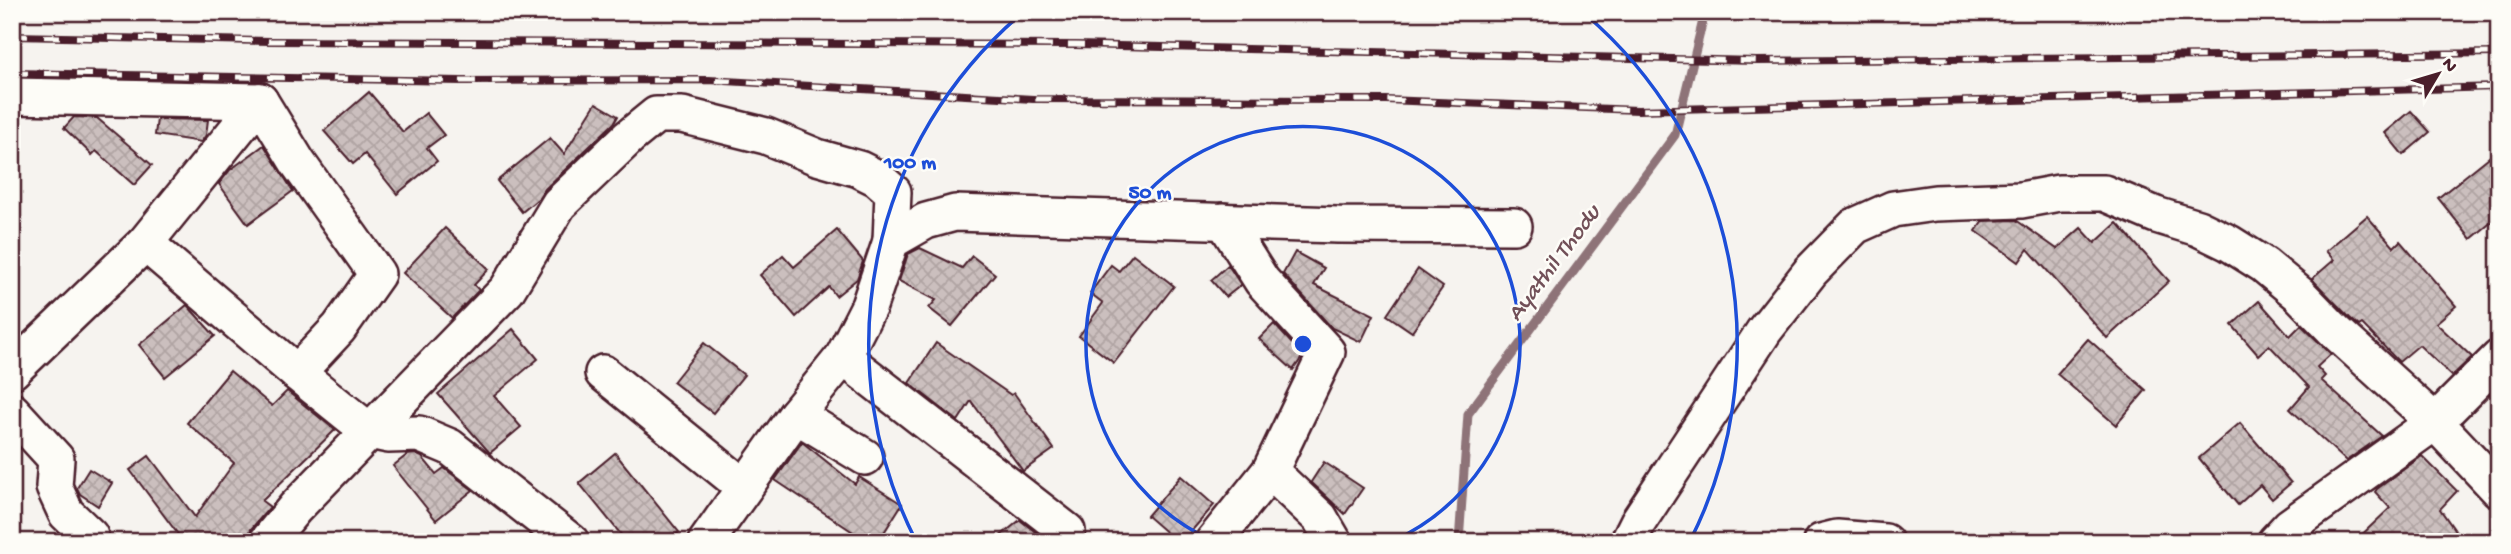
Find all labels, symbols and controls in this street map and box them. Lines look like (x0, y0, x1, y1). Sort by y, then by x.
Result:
north arrow (2402, 38, 2472, 108)
text: N (2436, 54, 2462, 78)
text: 100 m (883, 152, 936, 177)
text: 50 m (1129, 182, 1172, 207)
water label: Ayathil Thodu (1502, 199, 1609, 328)
centre of rings (1291, 332, 1315, 356)

